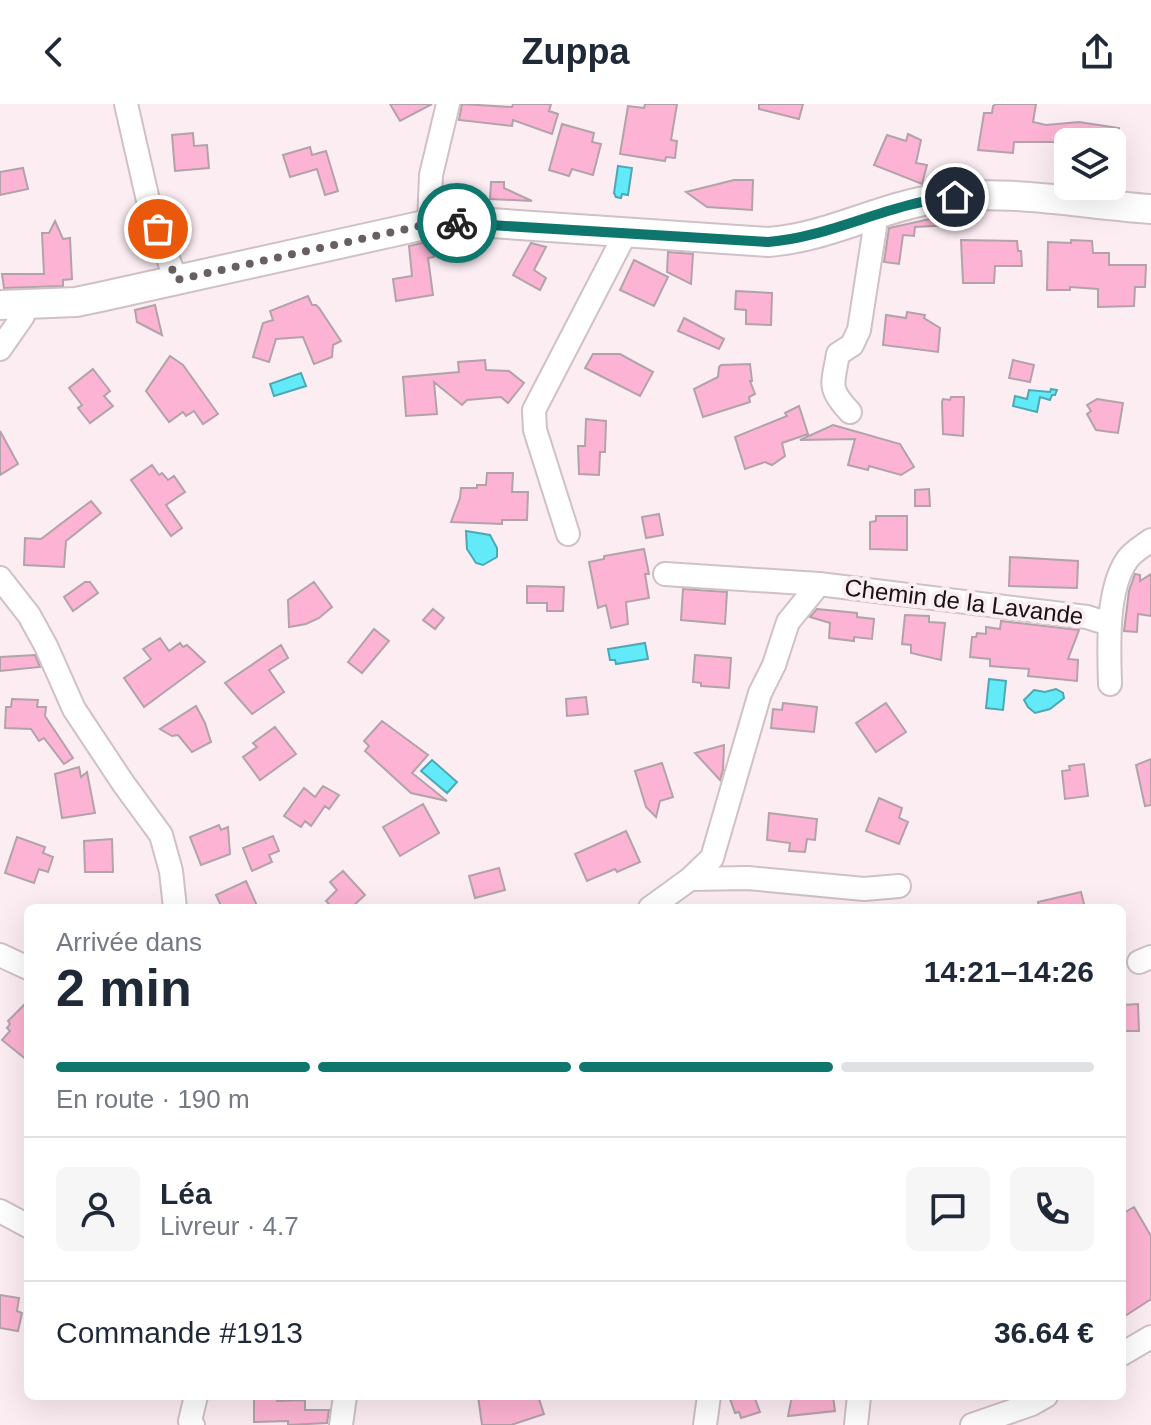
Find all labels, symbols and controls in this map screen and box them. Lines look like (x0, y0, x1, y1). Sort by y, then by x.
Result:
icon: back (32, 30, 76, 74)
icon: share (1075, 30, 1119, 74)
text: Zuppa (522, 31, 629, 72)
map controls (1054, 128, 1126, 200)
button: layers (1054, 128, 1126, 200)
pin (921, 163, 989, 231)
icon: home (933, 175, 977, 219)
courier (417, 183, 497, 263)
pin (124, 195, 192, 263)
icon: bike (435, 201, 479, 245)
icon: bag (136, 207, 180, 251)
street label: Chemin de la Lavande (843, 573, 1085, 630)
text: Arrivée dans (56, 927, 202, 957)
text: 14:21–14:26 (924, 955, 1094, 988)
text: 2 min (56, 959, 192, 1017)
text: En route · 190 m (56, 1084, 250, 1114)
button: person (56, 1167, 140, 1251)
button: chat (906, 1167, 990, 1251)
button: phone (1010, 1167, 1094, 1251)
text: Léa (160, 1177, 212, 1210)
text: Livreur · 4.7 (160, 1211, 299, 1241)
text: Commande #1913 (56, 1316, 303, 1349)
text: 36.64 € (994, 1316, 1094, 1349)

